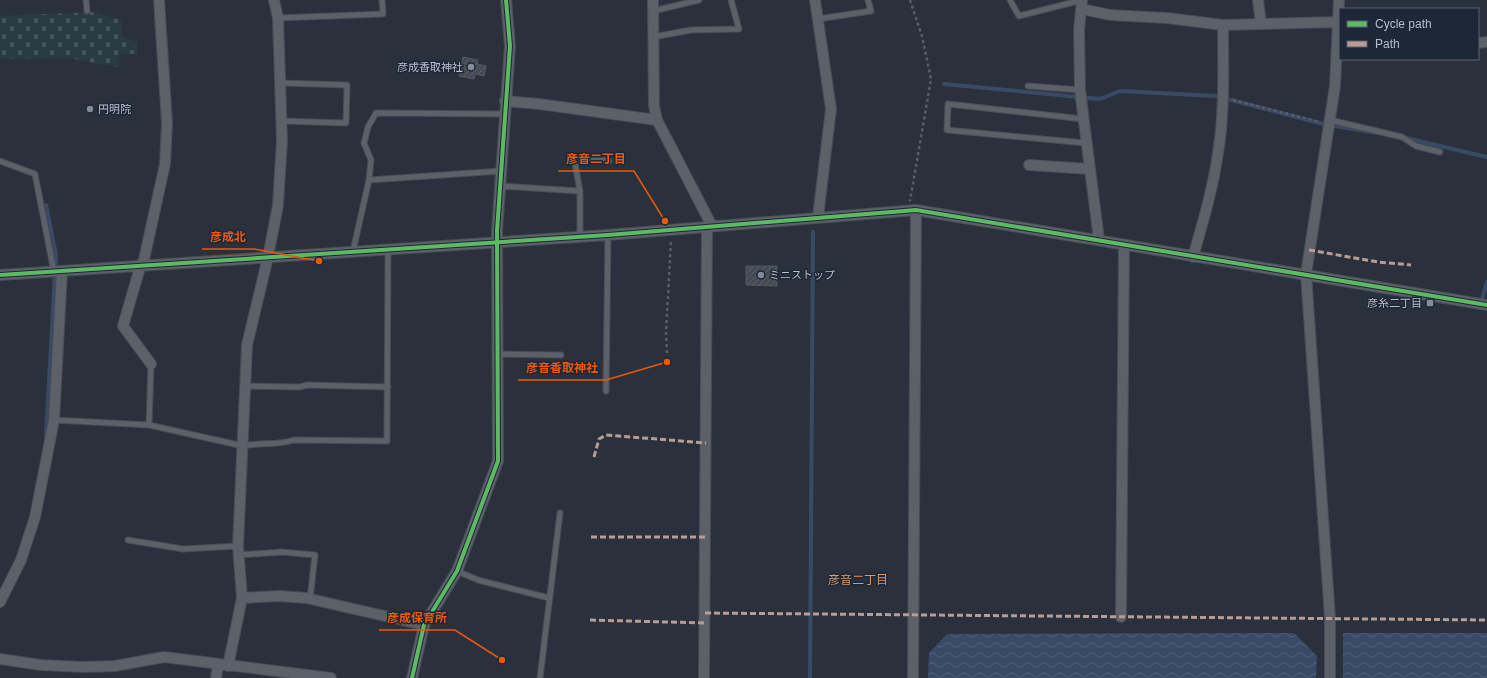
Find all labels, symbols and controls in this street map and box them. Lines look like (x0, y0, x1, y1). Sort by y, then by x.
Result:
legend (1339, 8, 1479, 60)
text: Cycle path (1375, 17, 1432, 31)
text: Path (1375, 37, 1400, 51)
place label: 彦成香取神社 (397, 61, 463, 73)
marker: 彦成香取神社 (466, 62, 476, 72)
place label: 円明院 (98, 103, 131, 115)
marker: 円明院 (85, 104, 95, 114)
callout: 彦音二丁目 (558, 147, 634, 171)
text: 彦音二丁目 (566, 152, 626, 166)
callout: 彦成北 (202, 225, 254, 249)
text: 彦成北 (210, 230, 246, 244)
place label: ミニストップ (769, 269, 835, 281)
marker: ミニストップ (756, 270, 766, 280)
place label: 彦糸二丁目 (1367, 297, 1422, 309)
marker: 彦糸二丁目 (1425, 298, 1435, 308)
callout: 彦音香取神社 (518, 356, 606, 380)
text: 彦音香取神社 (526, 361, 598, 375)
district label: 彦音二丁目 (828, 573, 888, 587)
callout: 彦成保育所 (379, 606, 455, 630)
text: 彦成保育所 (387, 611, 447, 625)

